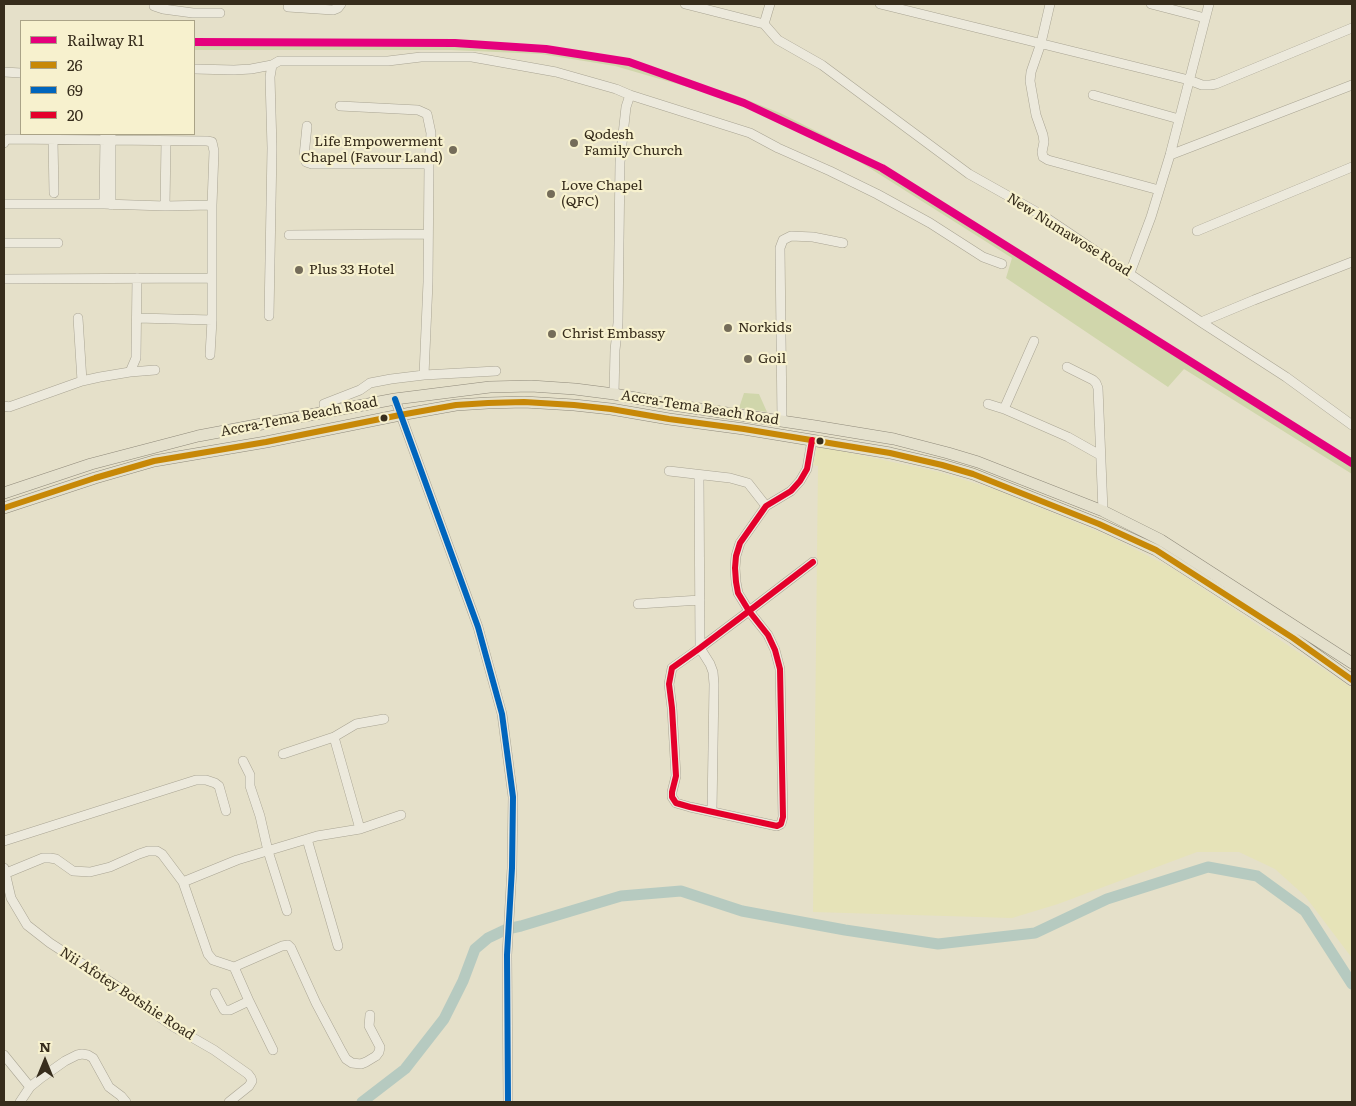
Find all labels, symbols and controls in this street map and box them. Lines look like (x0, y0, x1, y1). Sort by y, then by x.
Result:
legend (20, 20, 195, 135)
text: Railway R1 (67, 28, 144, 51)
text: 26 (67, 53, 83, 76)
text: 69 (67, 78, 83, 101)
text: 20 (67, 103, 83, 126)
place label: Qodesh Family Church (584, 127, 683, 160)
place label: Life Empowerment Chapel (Favour Land) (301, 134, 443, 166)
marker: Qodesh Family Church (568, 137, 580, 149)
marker: Life Empowerment Chapel (Favour Land) (447, 144, 459, 156)
place label: Love Chapel (QFC) (561, 178, 643, 210)
marker: Love Chapel (QFC) (545, 188, 557, 200)
street label: New Numawose Road (1004, 190, 1134, 280)
place label: Plus 33 Hotel (309, 262, 394, 278)
marker: Plus 33 Hotel (293, 264, 305, 276)
place label: Norkids (738, 320, 791, 336)
marker: Norkids (722, 322, 734, 334)
place label: Christ Embassy (562, 326, 665, 342)
marker: Christ Embassy (546, 328, 558, 340)
place label: Goil (758, 351, 786, 367)
marker: Goil (742, 353, 754, 365)
street label: Accra-Tema Beach Road (620, 387, 780, 429)
street label: Accra-Tema Beach Road (219, 394, 379, 440)
unlabelled marker (379, 413, 389, 423)
unlabelled marker (815, 436, 825, 446)
street label: Nii Afotey Botshie Road (56, 944, 198, 1044)
north arrow (20, 1036, 70, 1086)
text: N (39, 1036, 51, 1056)

